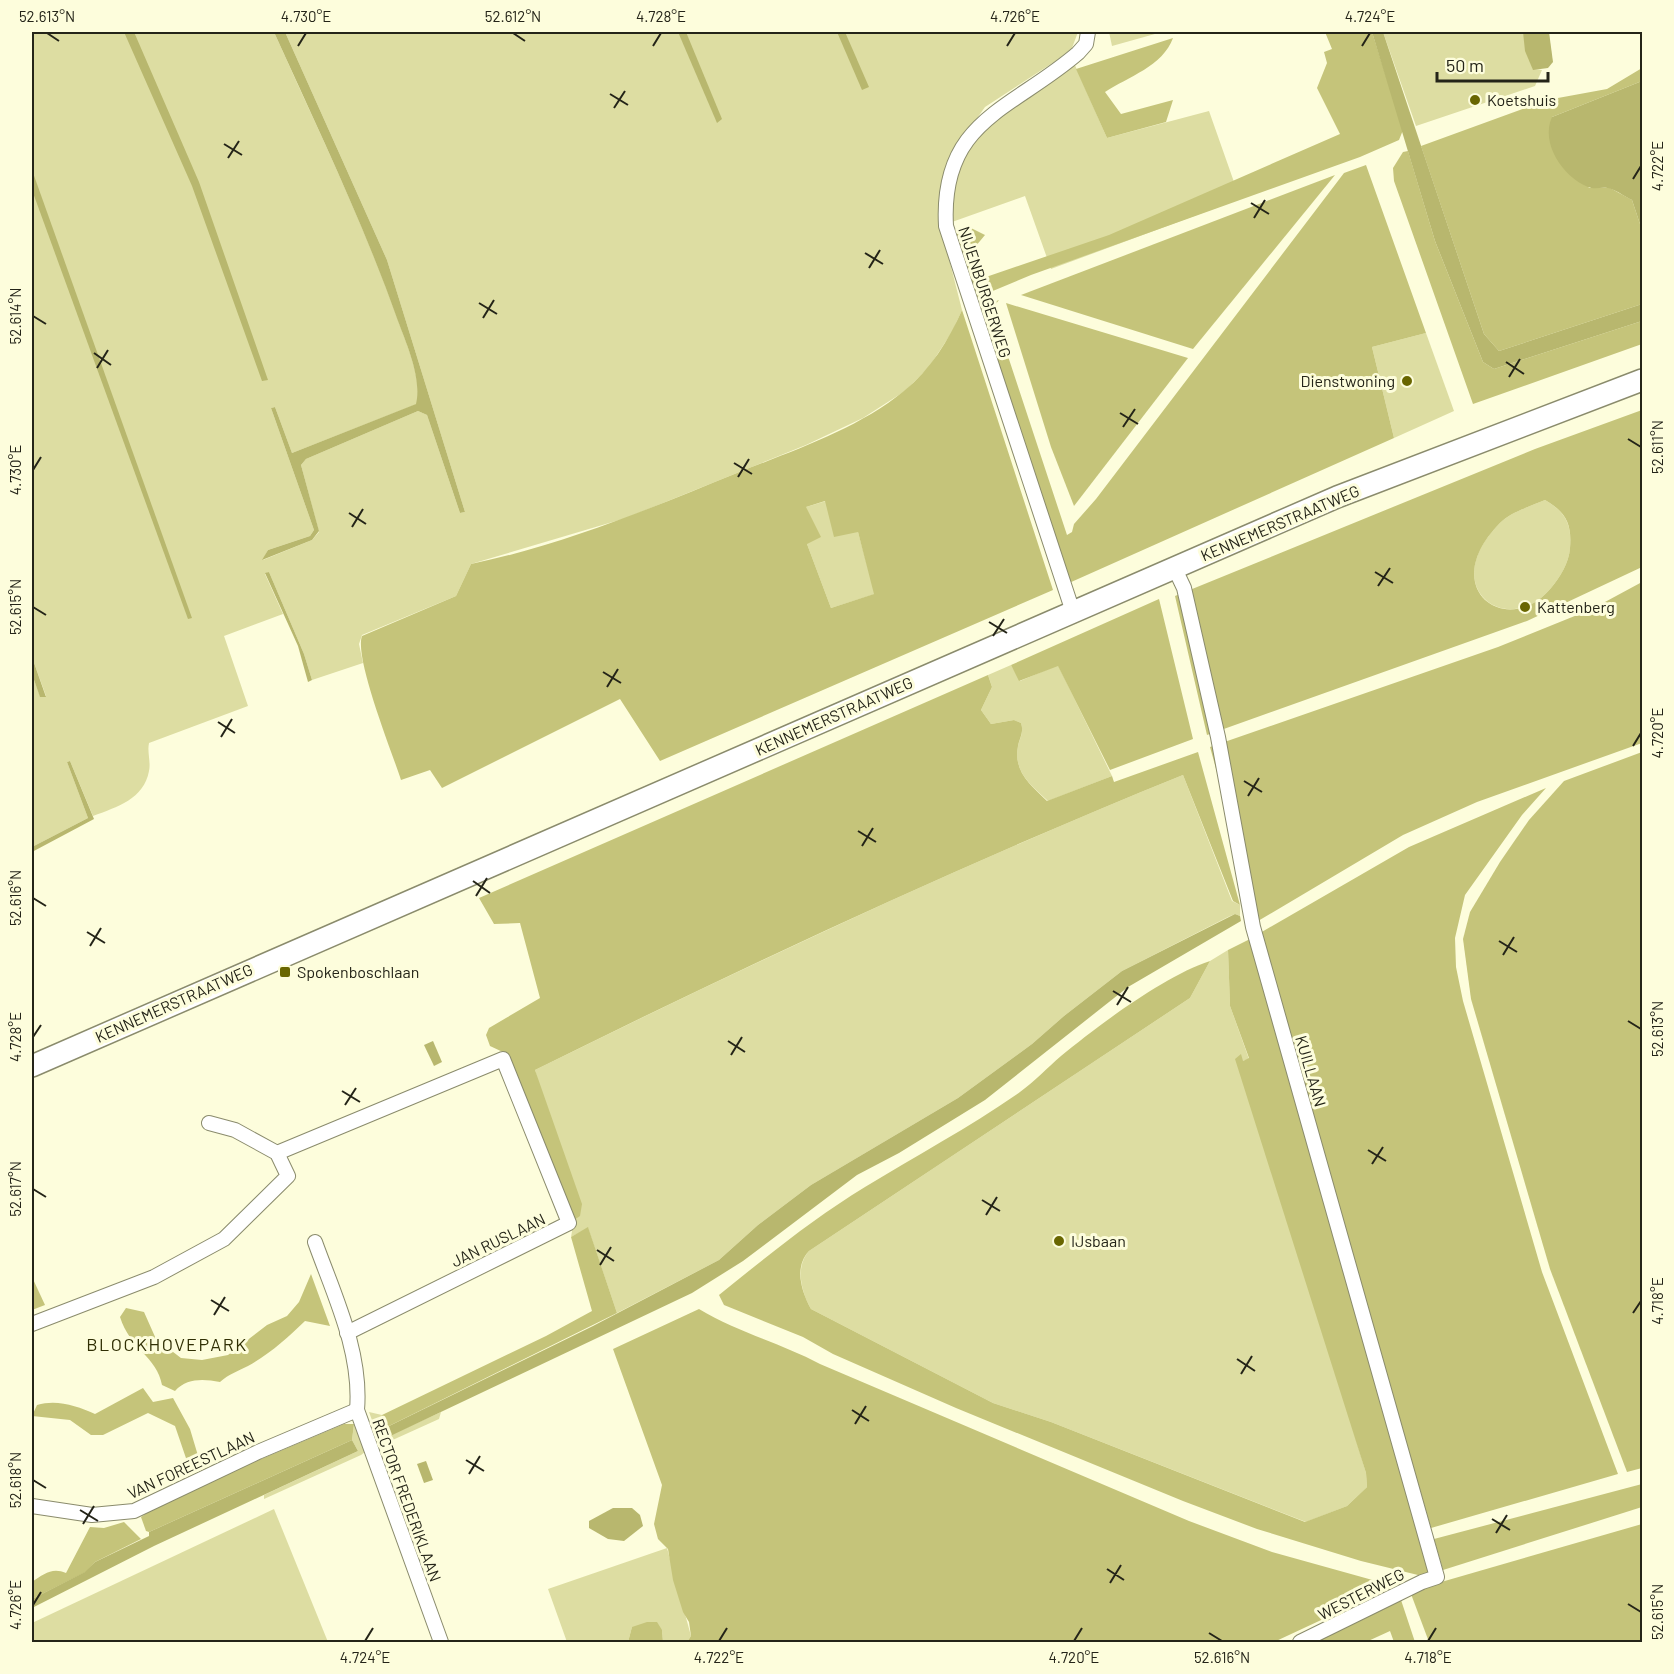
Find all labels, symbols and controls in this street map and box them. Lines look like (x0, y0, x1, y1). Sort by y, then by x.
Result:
text: 52.613°N (19, 7, 75, 25)
text: 4.730°E (281, 7, 331, 25)
text: 52.612°N (485, 7, 541, 25)
text: 4.728°E (636, 7, 686, 25)
text: 4.726°E (990, 7, 1040, 25)
text: 4.724°E (1345, 7, 1395, 25)
scale bar (1437, 45, 1548, 83)
text: 50 m (1446, 54, 1484, 76)
place label: Koetshuis (1487, 90, 1556, 109)
marker: Koetshuis (1468, 93, 1482, 107)
text: 4.722°E (1648, 141, 1666, 191)
street label: NIJENBURGERWEG (955, 224, 1016, 360)
text: 52.614°N (6, 288, 24, 344)
place label: Dienstwoning (1301, 371, 1395, 390)
marker: Dienstwoning (1400, 374, 1414, 388)
text: 52.611°N (1648, 420, 1666, 474)
text: 4.730°E (6, 445, 24, 495)
street label: KENNEMERSTRAATWEG (1198, 480, 1362, 565)
text: 52.615°N (6, 579, 24, 635)
place label: Kattenberg (1537, 597, 1615, 616)
marker: Kattenberg (1518, 600, 1532, 614)
street label: KENNEMERSTRAATWEG (752, 672, 916, 759)
text: 4.720°E (1648, 708, 1666, 758)
text: 52.616°N (6, 870, 24, 926)
street label: KENNEMERSTRAATWEG (92, 959, 256, 1046)
place label: Spokenboschlaan (297, 962, 419, 981)
marker: Spokenboschlaan (278, 965, 292, 979)
text: 52.613°N (1648, 1001, 1666, 1057)
text: 4.728°E (6, 1012, 24, 1062)
street label: KUILLAAN (1292, 1033, 1331, 1109)
text: 52.617°N (6, 1161, 24, 1217)
street label: JAN RUSLAAN (448, 1209, 548, 1271)
place label: IJsbaan (1071, 1231, 1126, 1250)
marker: IJsbaan (1052, 1234, 1066, 1248)
text: 4.718°E (1648, 1277, 1666, 1325)
district label: BLOCKHOVEPARK (86, 1333, 248, 1355)
street label: RECTOR FREDERIKLAAN (369, 1416, 446, 1584)
street label: VAN FOREESTLAAN (124, 1427, 257, 1502)
text: 52.618°N (6, 1452, 24, 1508)
street label: WESTERWEG (1314, 1564, 1407, 1623)
text: 4.726°E (6, 1580, 24, 1630)
text: 52.615°N (1648, 1584, 1666, 1640)
text: 4.724°E (340, 1648, 390, 1666)
text: 4.722°E (694, 1648, 744, 1666)
text: 4.720°E (1049, 1648, 1099, 1666)
text: 52.616°N (1194, 1648, 1250, 1666)
text: 4.718°E (1404, 1648, 1452, 1666)

